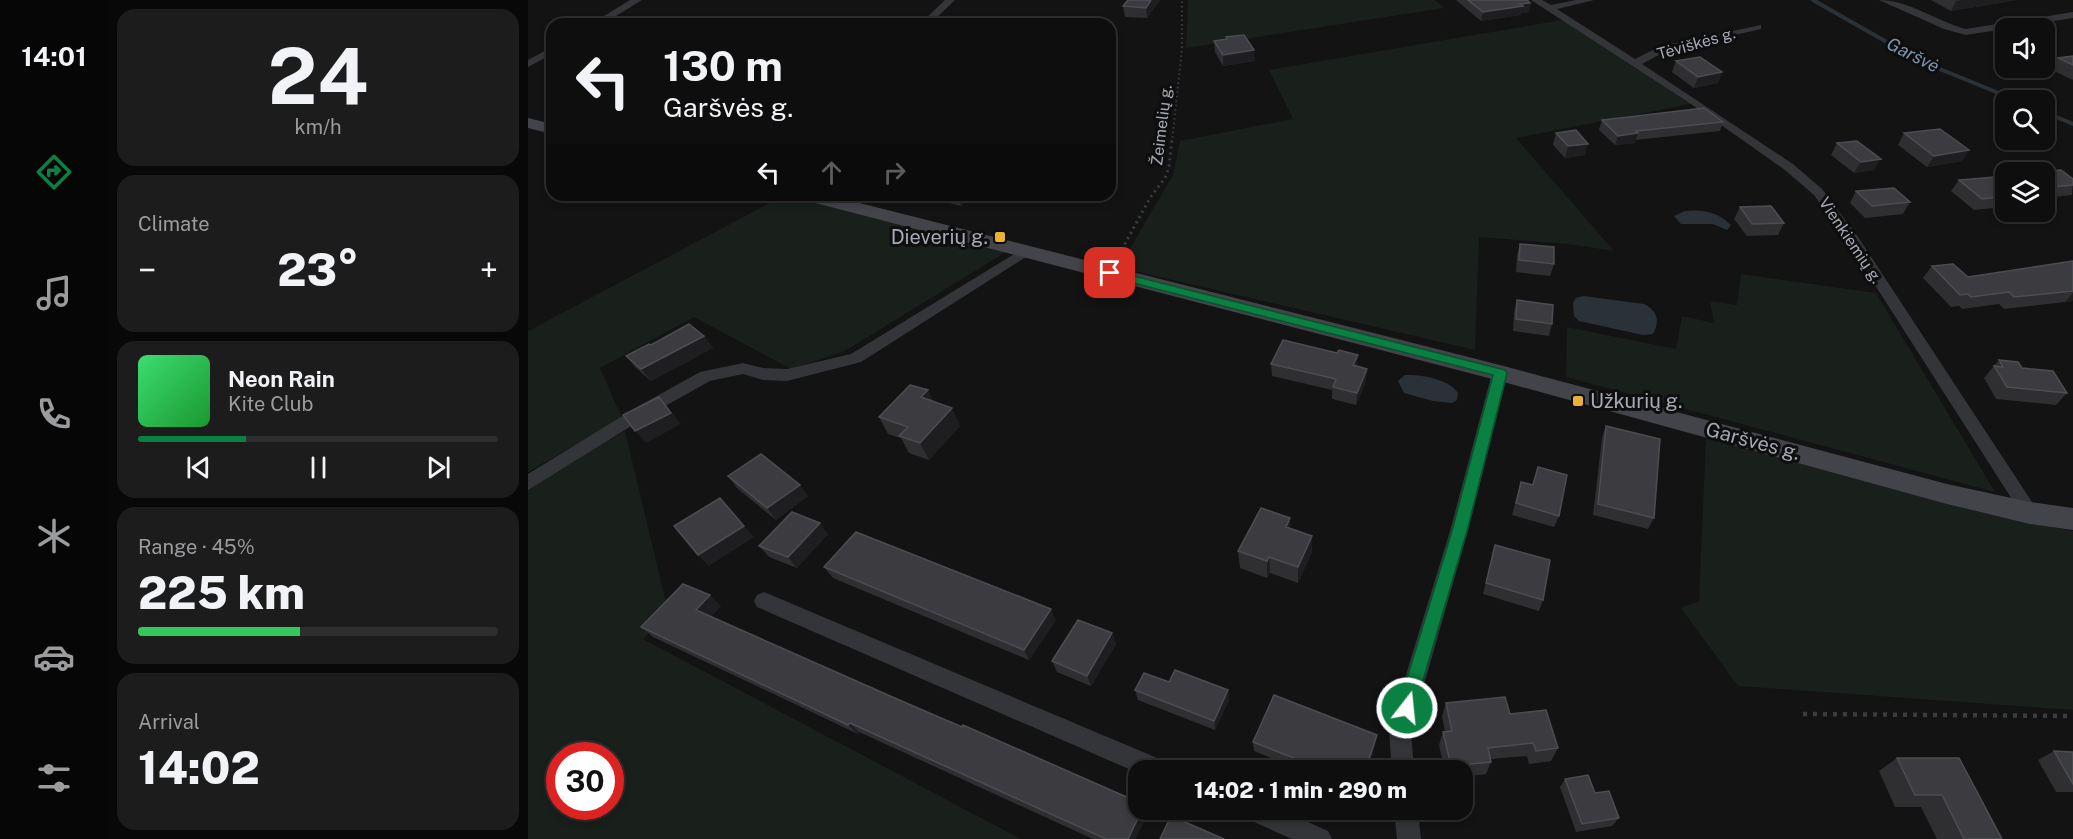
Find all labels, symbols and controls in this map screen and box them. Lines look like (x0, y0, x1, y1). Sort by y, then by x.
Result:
map controls (1995, 18, 2055, 222)
button: sound (1995, 18, 2055, 78)
street label: Tėviškės g. (1655, 23, 1737, 64)
text: 24 (268, 30, 368, 122)
water label: Garšvė (1883, 32, 1943, 77)
text: 14:01 (21, 40, 87, 72)
text: 130 m (663, 41, 783, 90)
icon: left (564, 42, 642, 120)
street label: Žeimelių g. (1146, 83, 1176, 167)
button: search (1995, 90, 2055, 150)
text: Garšvės g. (663, 91, 793, 123)
text: km/h (294, 115, 342, 139)
icon: directions (33, 151, 75, 193)
icon: left (752, 156, 785, 189)
icon: ahead (815, 156, 848, 189)
icon: right (878, 156, 911, 189)
button: layers (1995, 162, 2055, 222)
street label: Vienkiemių g. (1815, 194, 1886, 287)
text: Climate (138, 212, 210, 236)
place label: Dieverių g. (891, 225, 988, 249)
marker: Dieverių g. (993, 230, 1007, 244)
text: 23° (277, 243, 359, 296)
pin (1084, 247, 1135, 298)
text: − (138, 251, 156, 289)
text: + (480, 251, 498, 289)
icon: arrive (1093, 256, 1126, 289)
icon: music (33, 272, 75, 314)
text: Neon Rain (228, 366, 335, 392)
place label: Užkurių g. (1590, 389, 1683, 413)
text: Kite Club (228, 392, 313, 416)
icon: phone (33, 393, 75, 435)
marker: Užkurių g. (1571, 394, 1585, 408)
street label: Garšvės g. (1703, 417, 1803, 465)
icon: previous (182, 451, 215, 484)
icon: pause (302, 451, 335, 484)
icon: next (422, 451, 455, 484)
icon: climate (33, 515, 75, 557)
text: Range · 45% (138, 535, 255, 559)
text: 225 km (138, 566, 305, 619)
icon: car (33, 636, 75, 678)
position arrow (1375, 676, 1439, 740)
text: Arrival (138, 710, 200, 734)
text: 14:02 (138, 741, 260, 794)
speed limit sign: 30 (546, 742, 624, 820)
icon: filters (33, 757, 75, 799)
text: 14:02 · 1 min · 290 m (1194, 777, 1407, 803)

